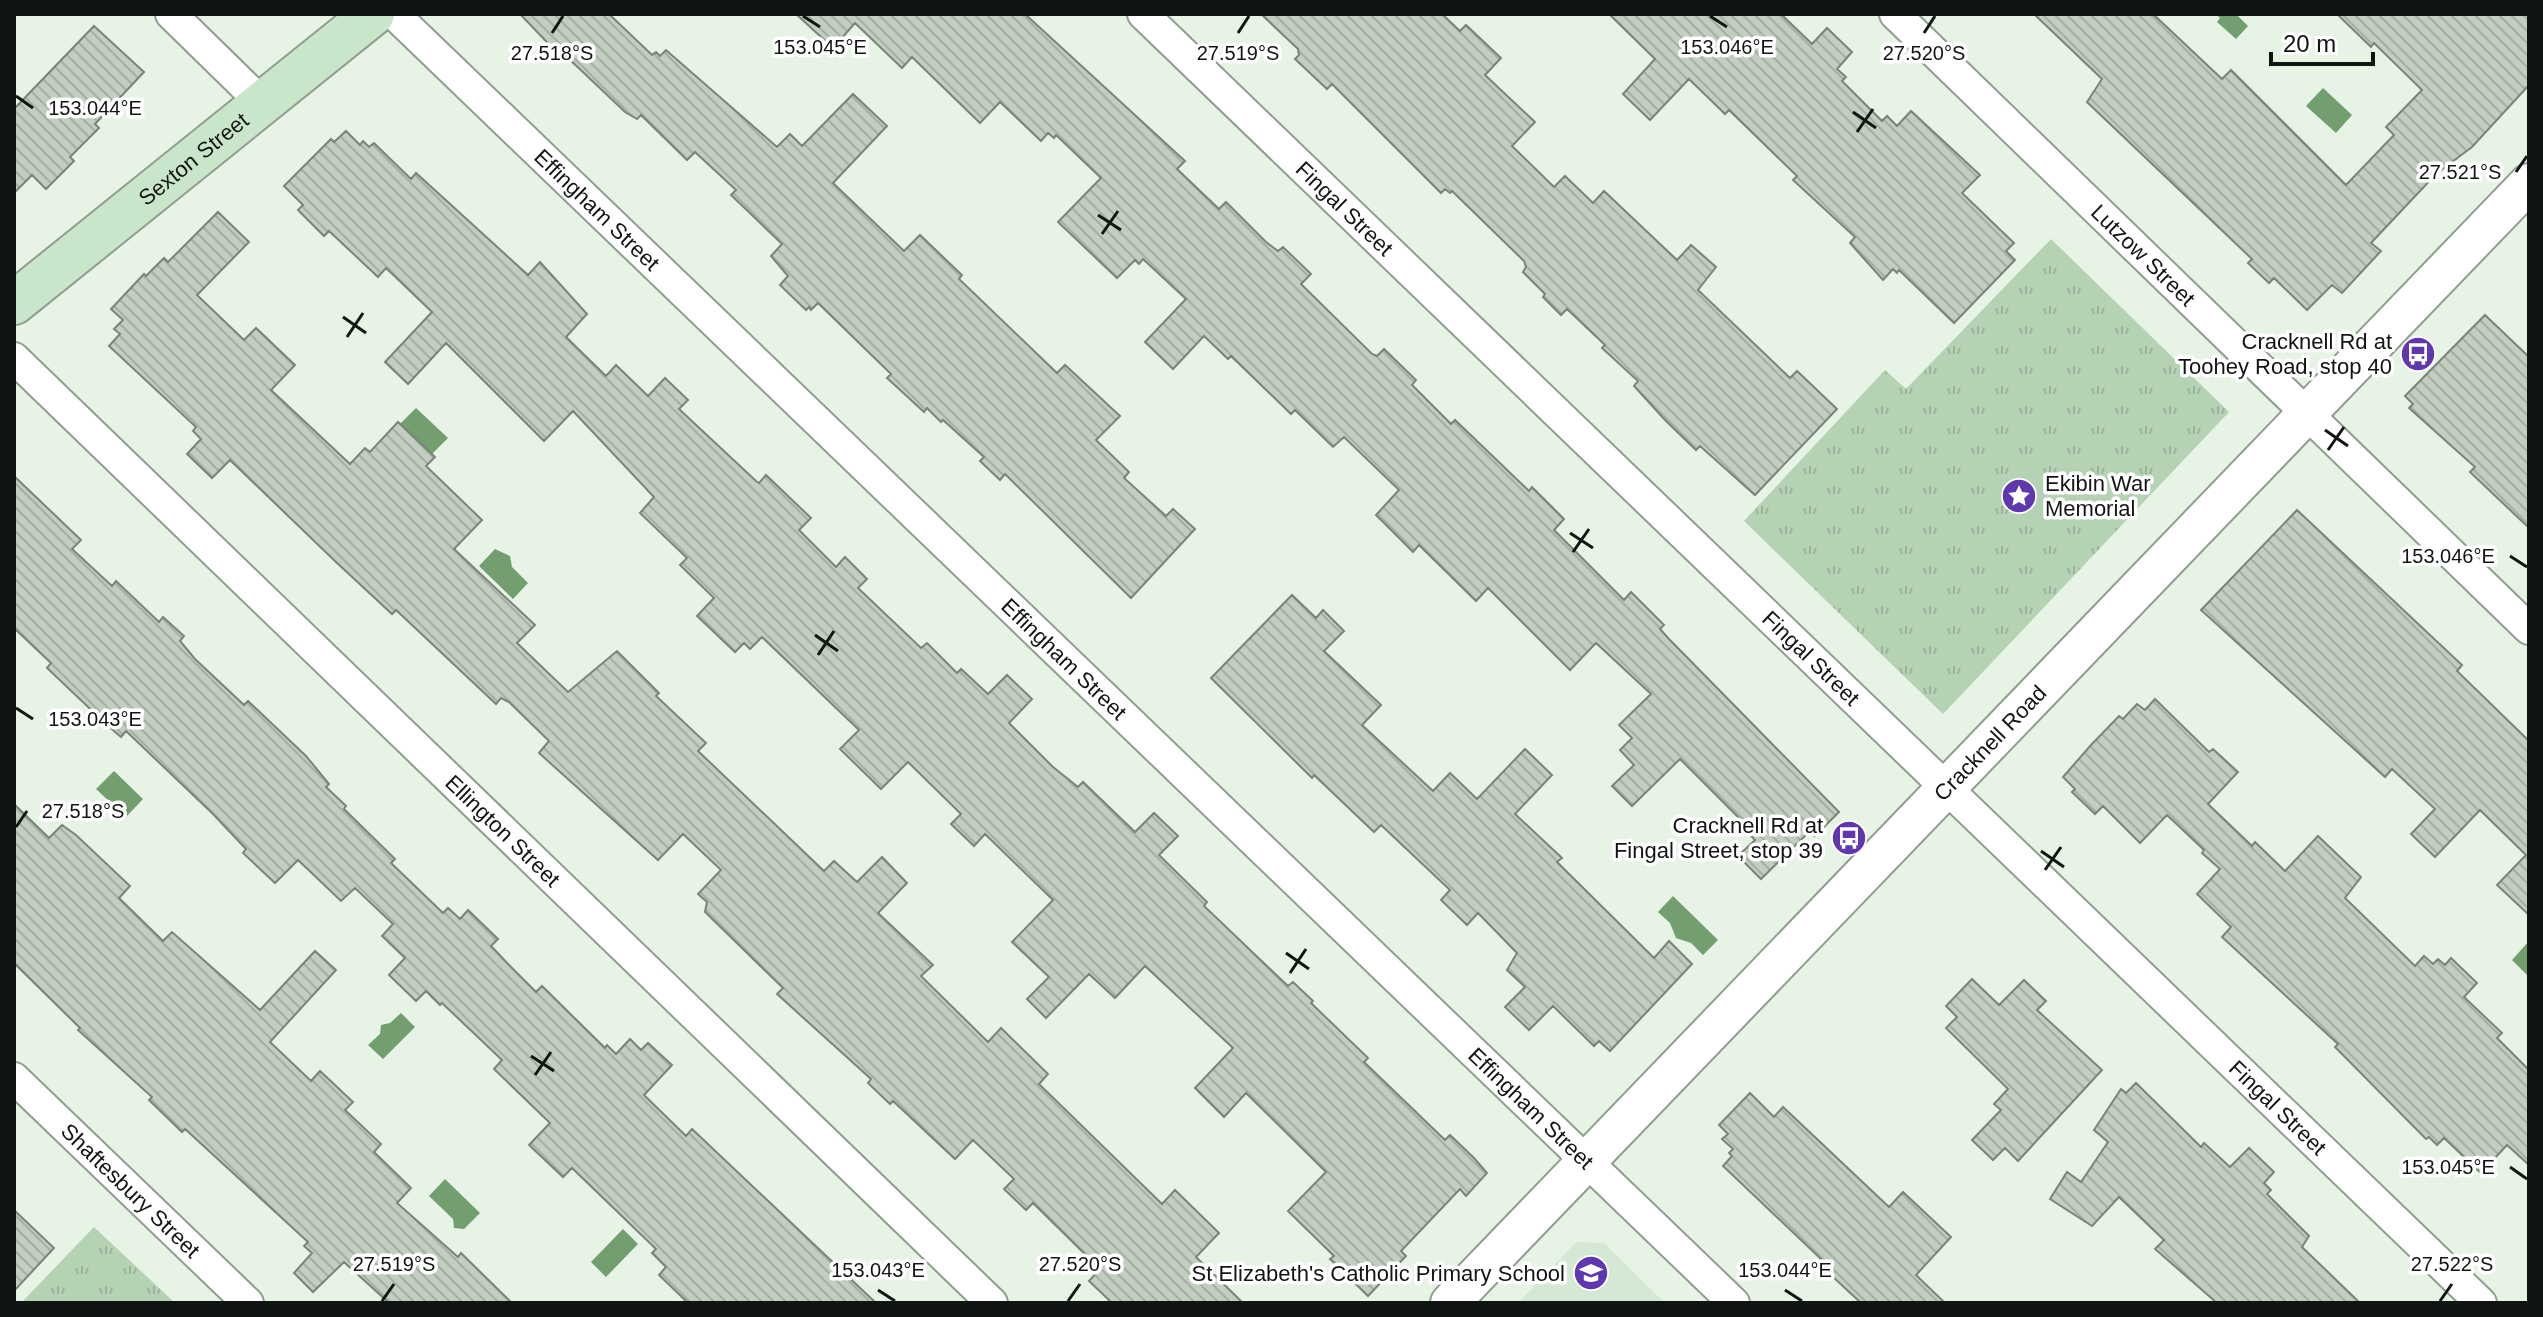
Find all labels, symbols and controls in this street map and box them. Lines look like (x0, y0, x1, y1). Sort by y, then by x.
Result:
scale bar (2271, 16, 2373, 66)
text: 20 m (2283, 30, 2336, 57)
text: 153.045°E (773, 36, 867, 58)
text: 153.046°E (1680, 36, 1774, 58)
text: 27.518°S (511, 42, 593, 64)
text: 27.519°S (1197, 42, 1279, 64)
text: 27.520°S (1883, 42, 1965, 64)
text: 153.044°E (48, 97, 142, 119)
street label: Sexton Street (133, 107, 253, 210)
street label: Effingham Street (530, 144, 665, 275)
street label: Fingal Street (1291, 156, 1398, 261)
text: 27.521°S (2419, 161, 2501, 183)
street label: Lutzow Street (2086, 199, 2200, 311)
place label: Cracknell Rd at Toohey Road, stop 40 (2178, 329, 2392, 379)
bus stop icon: Cracknell Rd at Toohey Road, stop 40 (2399, 335, 2437, 373)
place label: Ekibin War Memorial (2045, 471, 2151, 521)
place icon: Ekibin War Memorial (2000, 477, 2038, 515)
text: 153.046°E (2401, 545, 2495, 567)
street label: Effingham Street (997, 593, 1132, 724)
street label: Fingal Street (1758, 606, 1865, 710)
street label: Cracknell Road (1929, 680, 2051, 806)
text: 153.043°E (48, 708, 142, 730)
street label: Ellington Street (441, 770, 565, 891)
text: 27.518°S (42, 800, 124, 822)
place label: Cracknell Rd at Fingal Street, stop 39 (1614, 813, 1823, 863)
bus stop icon: Cracknell Rd at Fingal Street, stop 39 (1830, 819, 1868, 857)
street label: Effingham Street (1464, 1042, 1599, 1174)
street label: Fingal Street (2224, 1055, 2332, 1160)
street label: Shaftesbury Street (56, 1118, 205, 1263)
text: 153.045°E (2401, 1156, 2495, 1178)
text: 27.519°S (353, 1253, 435, 1275)
text: 27.520°S (1039, 1253, 1121, 1275)
text: 27.522°S (2411, 1253, 2493, 1275)
school or university icon: St Elizabeth's Catholic Primary School (1572, 1254, 1610, 1292)
text: 153.043°E (831, 1259, 925, 1281)
text: 153.044°E (1738, 1259, 1832, 1281)
place label: St Elizabeth's Catholic Primary School (1192, 1261, 1565, 1286)

